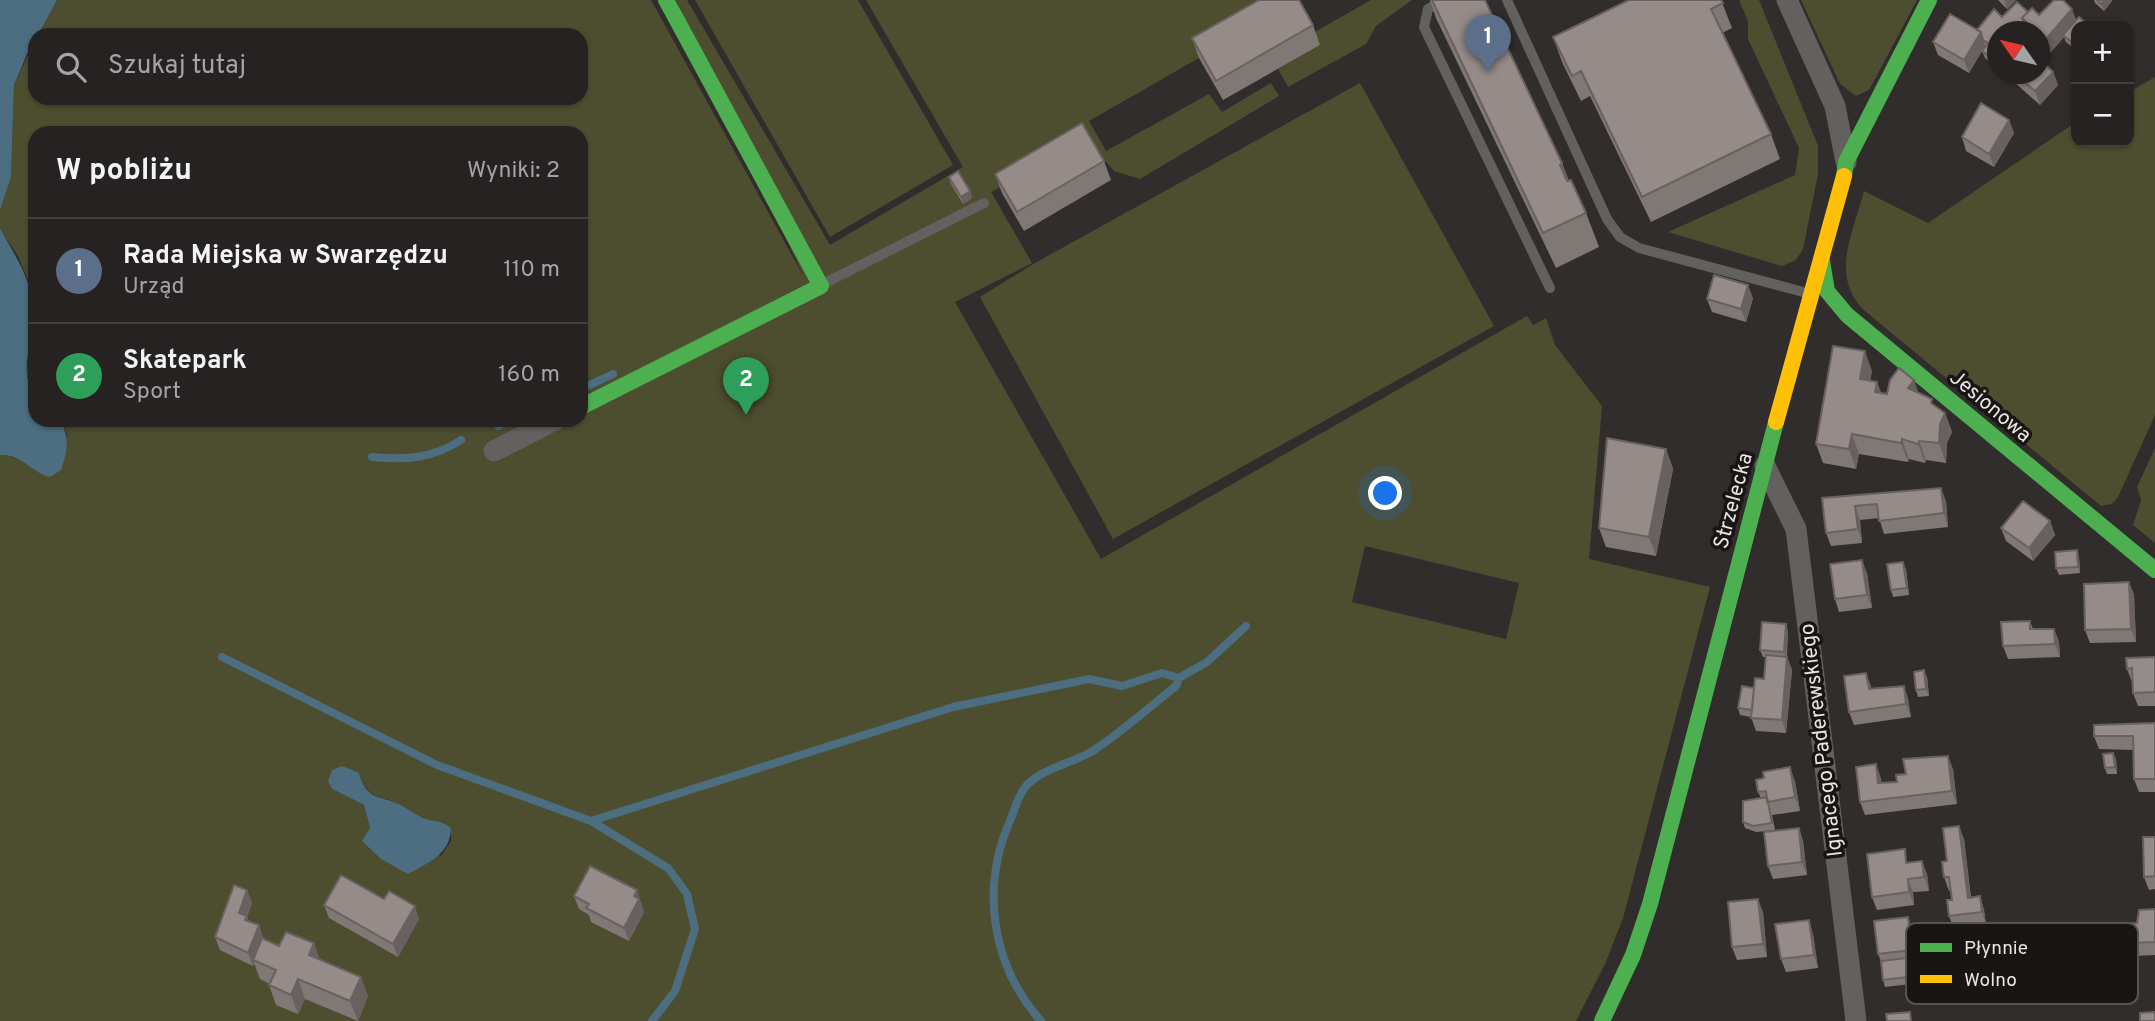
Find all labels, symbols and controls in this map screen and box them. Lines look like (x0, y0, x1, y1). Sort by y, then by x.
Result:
pin: 1 (1465, 14, 1511, 72)
north arrow (1987, 21, 2050, 84)
map controls (2071, 21, 2134, 147)
button: + (2071, 21, 2134, 84)
search box (28, 28, 588, 105)
icon: search (52, 48, 90, 86)
text: Szukaj tutaj (108, 50, 246, 83)
button: − (2071, 84, 2134, 147)
text: W pobliżu (56, 153, 192, 190)
text: Wyniki: 2 (467, 157, 560, 186)
text: Rada Miejska w Swarzędzu (123, 240, 448, 273)
text: 1 (74, 256, 84, 285)
text: 110 m (503, 256, 560, 285)
text: Urząd (123, 273, 185, 302)
text: Skatepark (123, 345, 247, 378)
pin: 2 (723, 357, 769, 415)
text: 2 (72, 361, 86, 390)
text: 160 m (498, 361, 560, 390)
street label: Jesionowa (1943, 365, 2037, 449)
text: Sport (123, 378, 181, 407)
street label: Strzelecka (1708, 450, 1760, 552)
your location (1368, 476, 1402, 510)
street label: Ignacego Paderewskiego (1794, 622, 1850, 858)
legend (1906, 923, 2138, 1004)
text: Płynnie (1964, 937, 2028, 961)
text: Wolno (1964, 969, 2017, 993)

